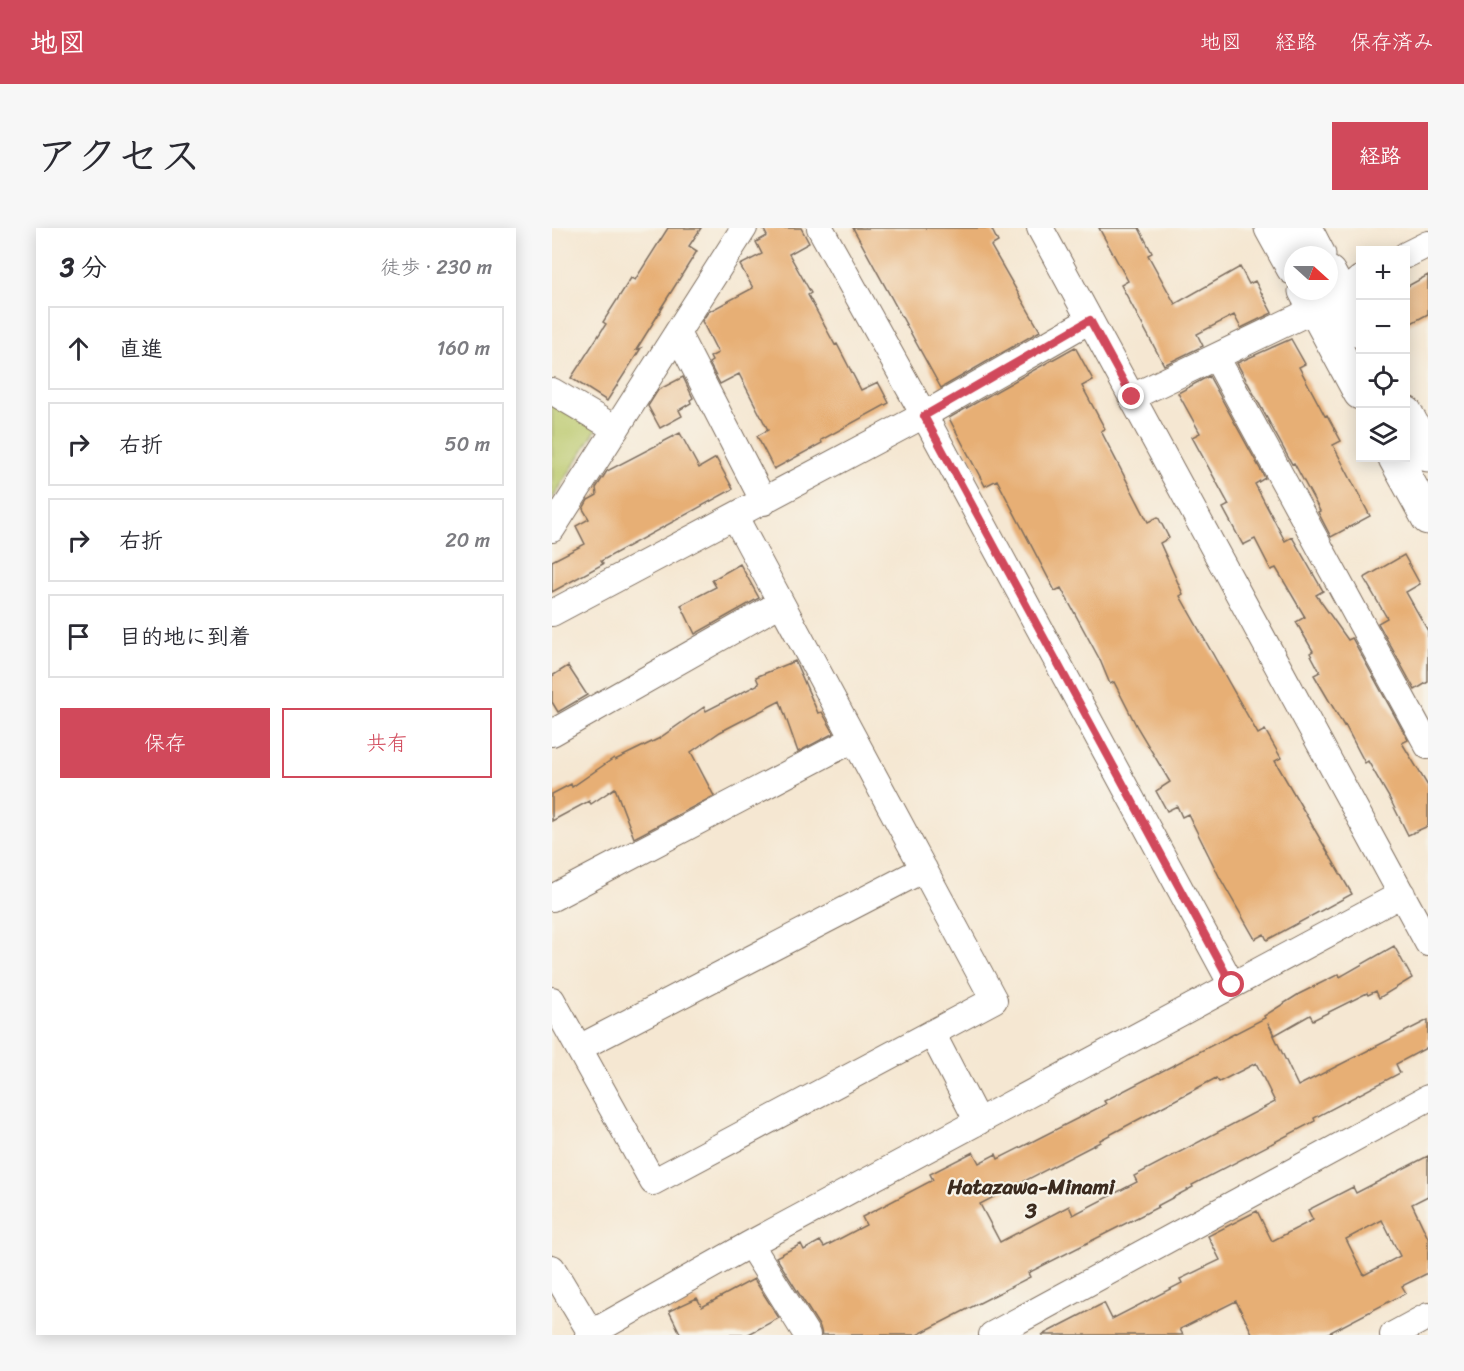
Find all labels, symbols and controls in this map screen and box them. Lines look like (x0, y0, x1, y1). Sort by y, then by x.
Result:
text: 地図 (30, 18, 86, 67)
text: 地図 (1200, 23, 1242, 61)
text: 経路 (1275, 23, 1317, 61)
text: 保存済み (1350, 23, 1434, 61)
text: アクセス (36, 119, 201, 193)
button: 経路 (1332, 122, 1428, 190)
text: 3 分 (60, 244, 107, 290)
north arrow (1284, 246, 1338, 300)
map controls (1356, 246, 1410, 462)
button: + (1356, 246, 1410, 300)
text: 徒歩 · 230 m (381, 250, 492, 285)
button: − (1356, 300, 1410, 354)
text: 直進 (119, 329, 163, 368)
text: 160 m (437, 331, 490, 366)
icon: ahead (62, 332, 95, 365)
button: locate (1356, 354, 1410, 408)
route end (1118, 383, 1144, 409)
button: layers (1356, 408, 1410, 462)
text: 右折 (119, 425, 163, 464)
text: 50 m (445, 427, 490, 462)
icon: right (62, 428, 95, 461)
text: 右折 (119, 521, 163, 560)
text: 20 m (445, 523, 490, 558)
icon: right (62, 524, 95, 557)
text: 目的地に到着 (119, 617, 251, 656)
icon: arrive (62, 620, 95, 653)
button: 保存 (60, 708, 270, 778)
button: 共有 (282, 708, 492, 778)
route start (1218, 971, 1244, 997)
district label: Hatazawa-Minami 3 (946, 1168, 1116, 1230)

